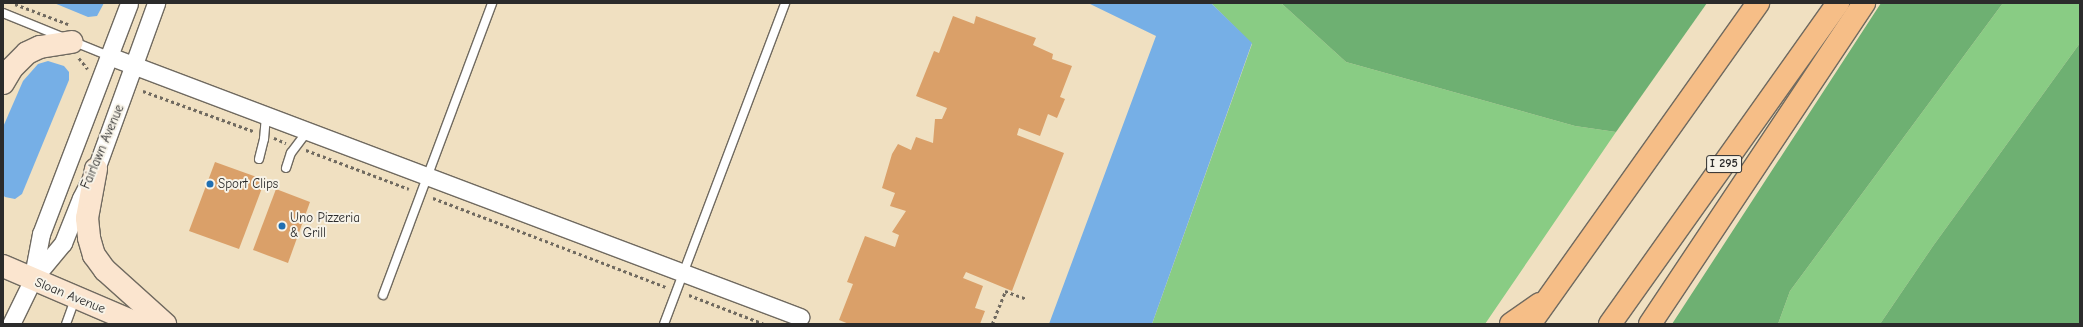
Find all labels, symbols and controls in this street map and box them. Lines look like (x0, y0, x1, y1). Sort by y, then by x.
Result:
street label: Fairlawn Avenue (78, 103, 128, 191)
road number: I 295 (1706, 154, 1742, 174)
place label: Sport Clips (218, 176, 278, 192)
marker: Sport Clips (205, 179, 215, 189)
place label: Uno Pizzeria & Grill (290, 211, 360, 242)
marker: Uno Pizzeria & Grill (277, 221, 287, 231)
street label: Sloan Avenue (32, 275, 108, 317)

